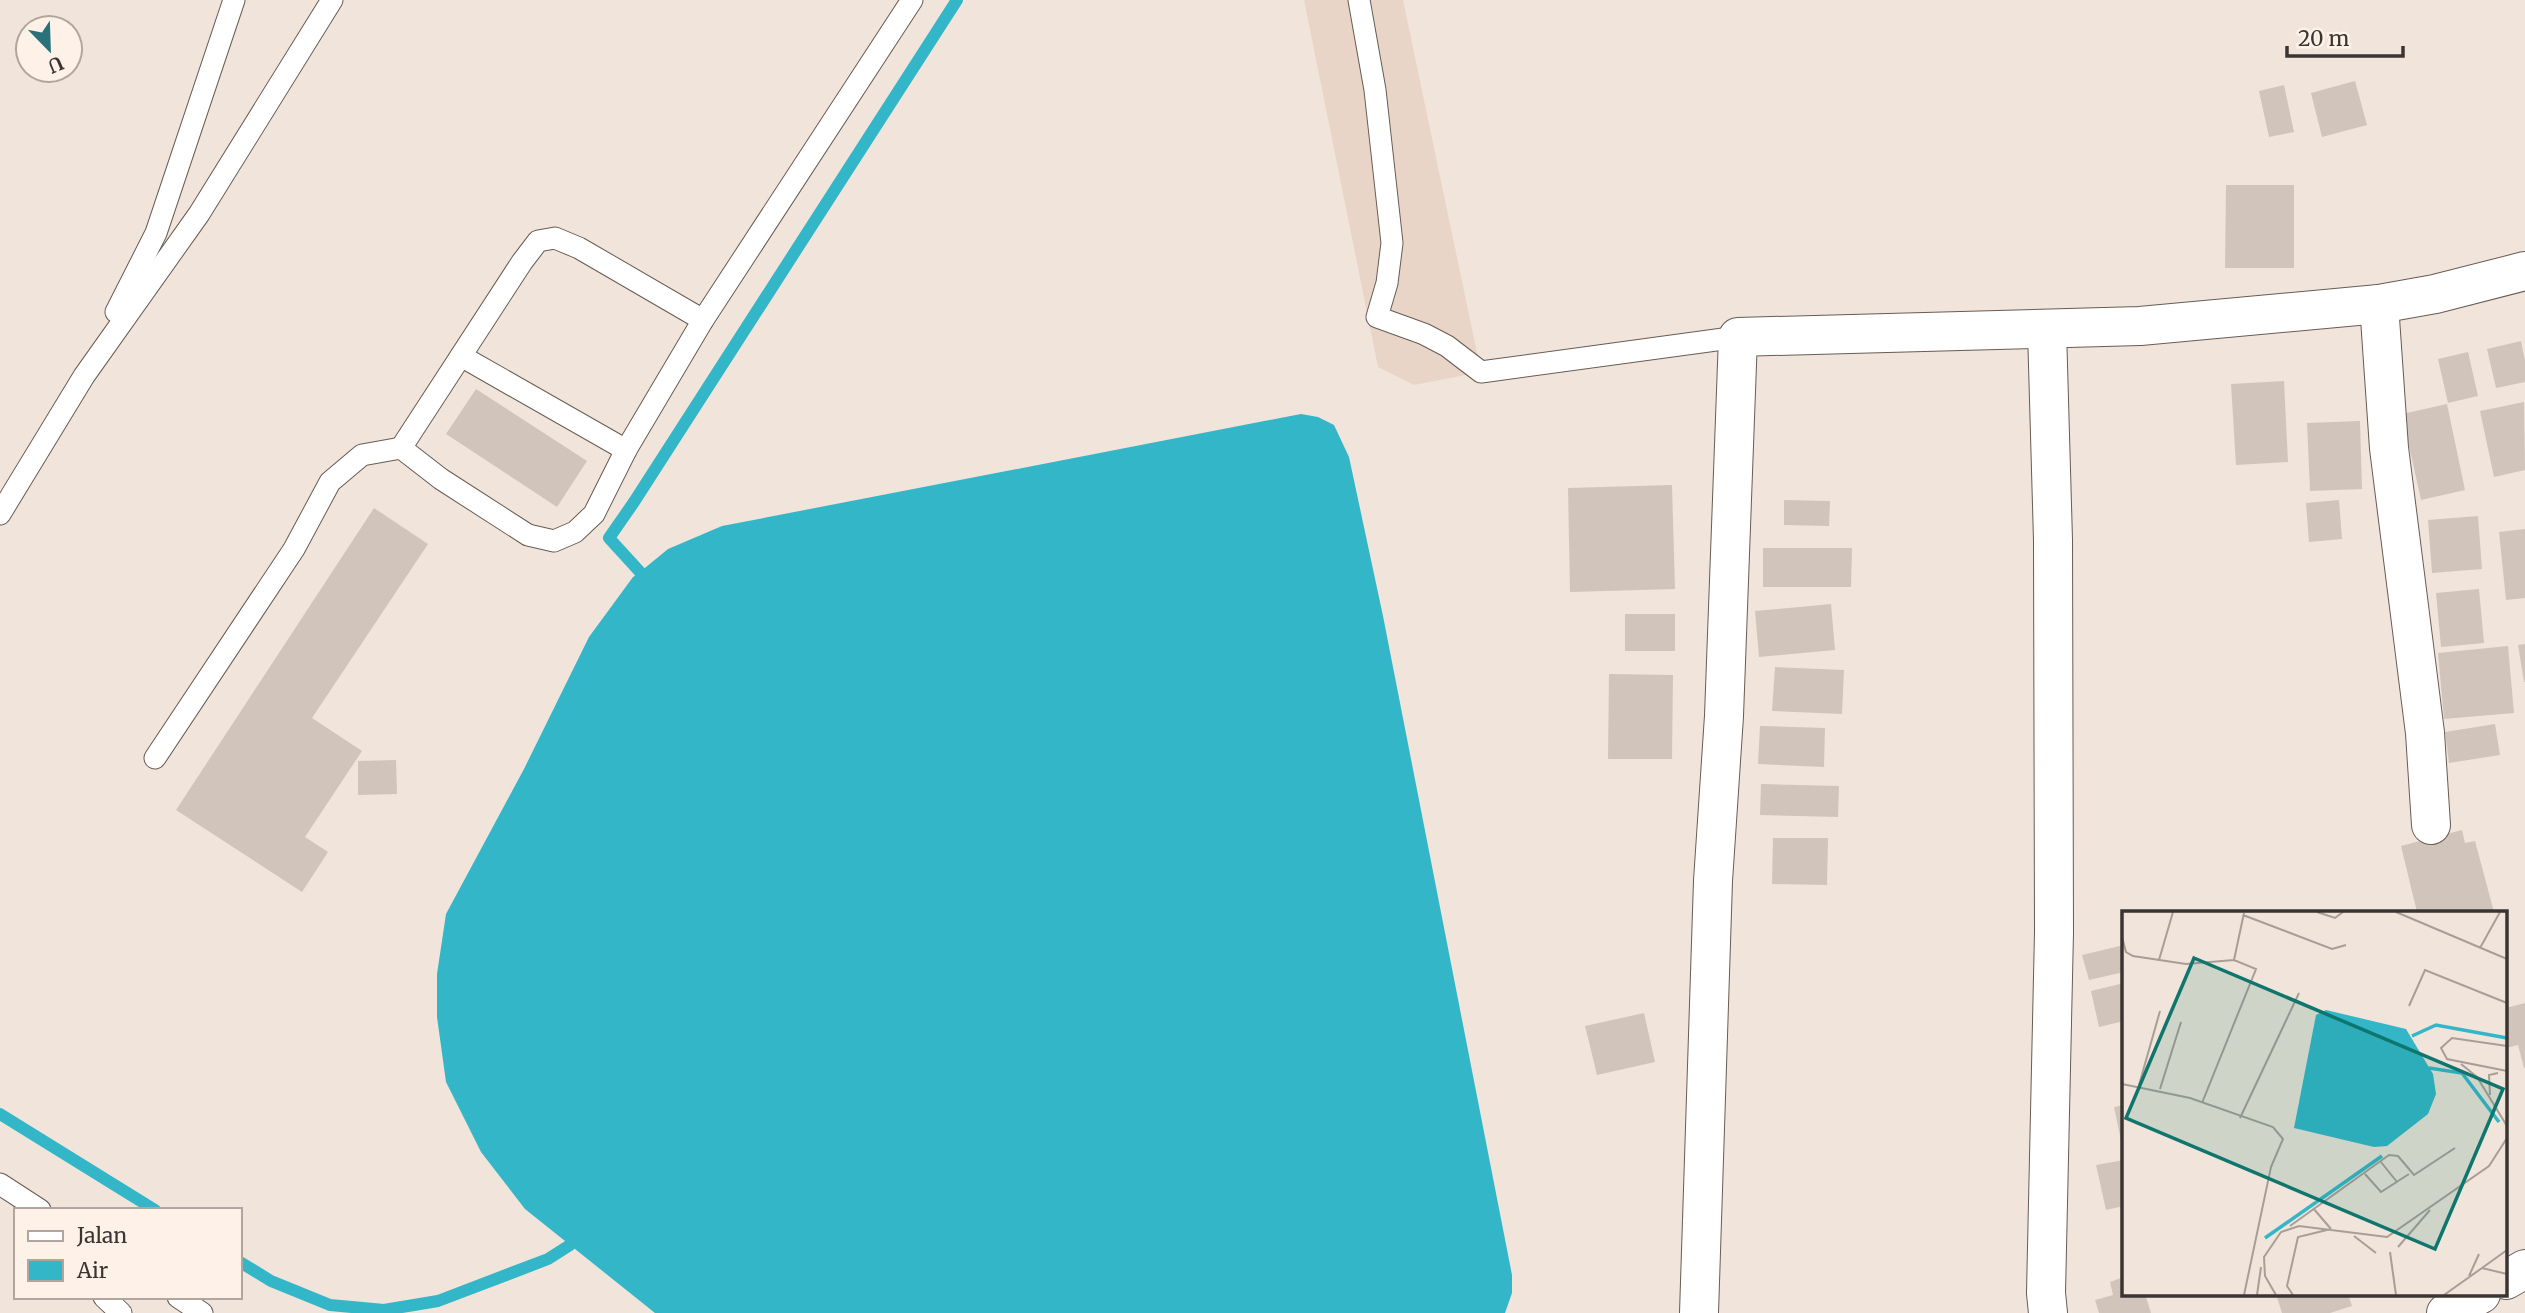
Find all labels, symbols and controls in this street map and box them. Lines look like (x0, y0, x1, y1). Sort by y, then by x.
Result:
north arrow (14, 14, 84, 84)
scale bar (2287, 14, 2402, 58)
text: 20 m (2298, 25, 2350, 52)
text: U (44, 51, 67, 78)
inset map (2122, 911, 2508, 1296)
legend (14, 1208, 242, 1299)
text: Jalan (76, 1222, 127, 1249)
text: Air (76, 1257, 108, 1284)

